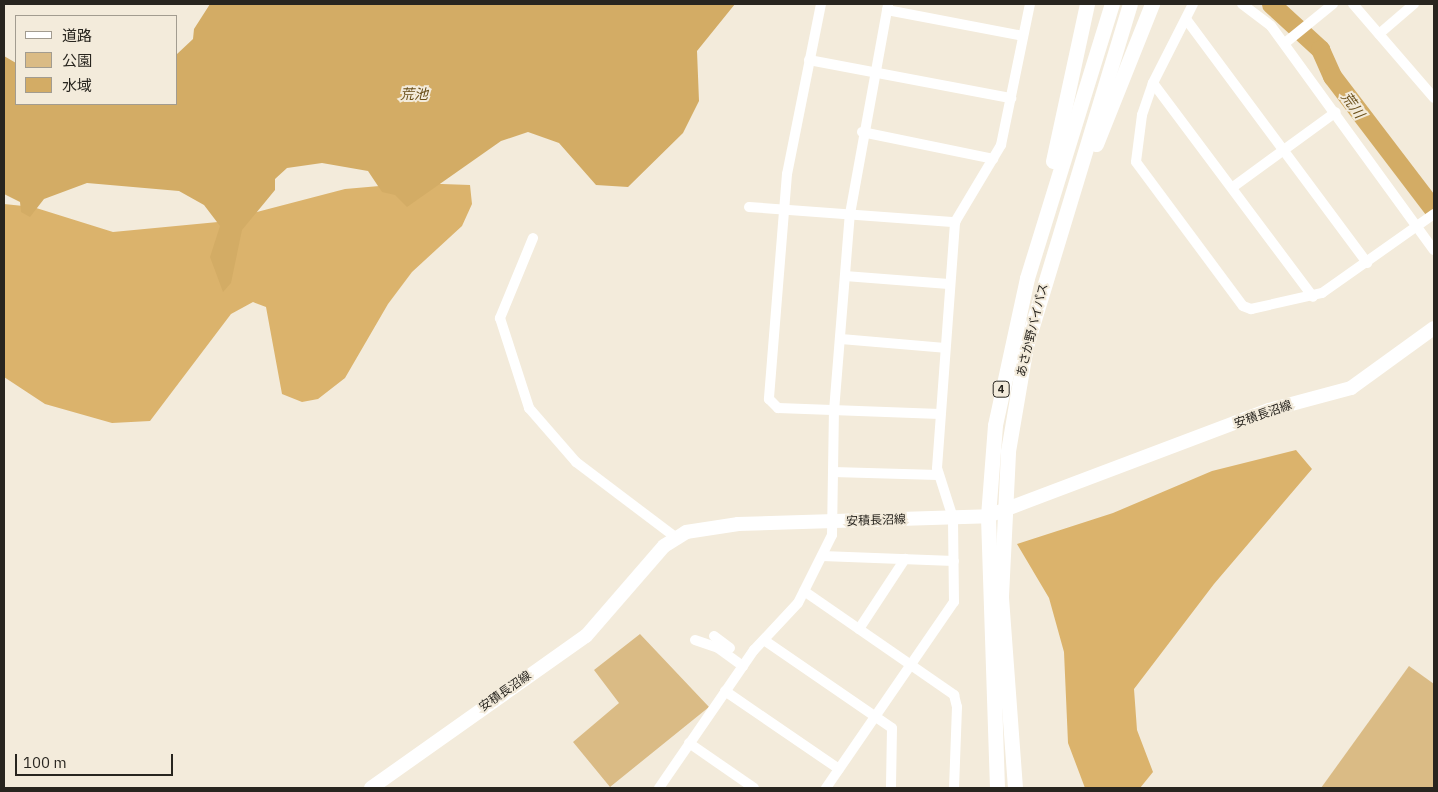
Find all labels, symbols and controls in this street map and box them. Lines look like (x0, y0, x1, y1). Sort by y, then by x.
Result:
legend (15, 15, 178, 105)
text: 道路 (62, 26, 92, 45)
text: 公園 (62, 51, 92, 70)
text: 水域 (62, 76, 92, 95)
water label: 荒池 (400, 86, 428, 102)
water label: 荒川 (1338, 89, 1368, 121)
street label: あさか野バイパス (1013, 282, 1051, 378)
road number: 4 (992, 380, 1010, 398)
street label: 安積長沼線 (1232, 397, 1294, 431)
street label: 安積長沼線 (846, 512, 906, 528)
street label: 安積長沼線 (476, 668, 534, 714)
scale bar (18, 744, 175, 776)
text: 100 m (23, 753, 67, 772)

